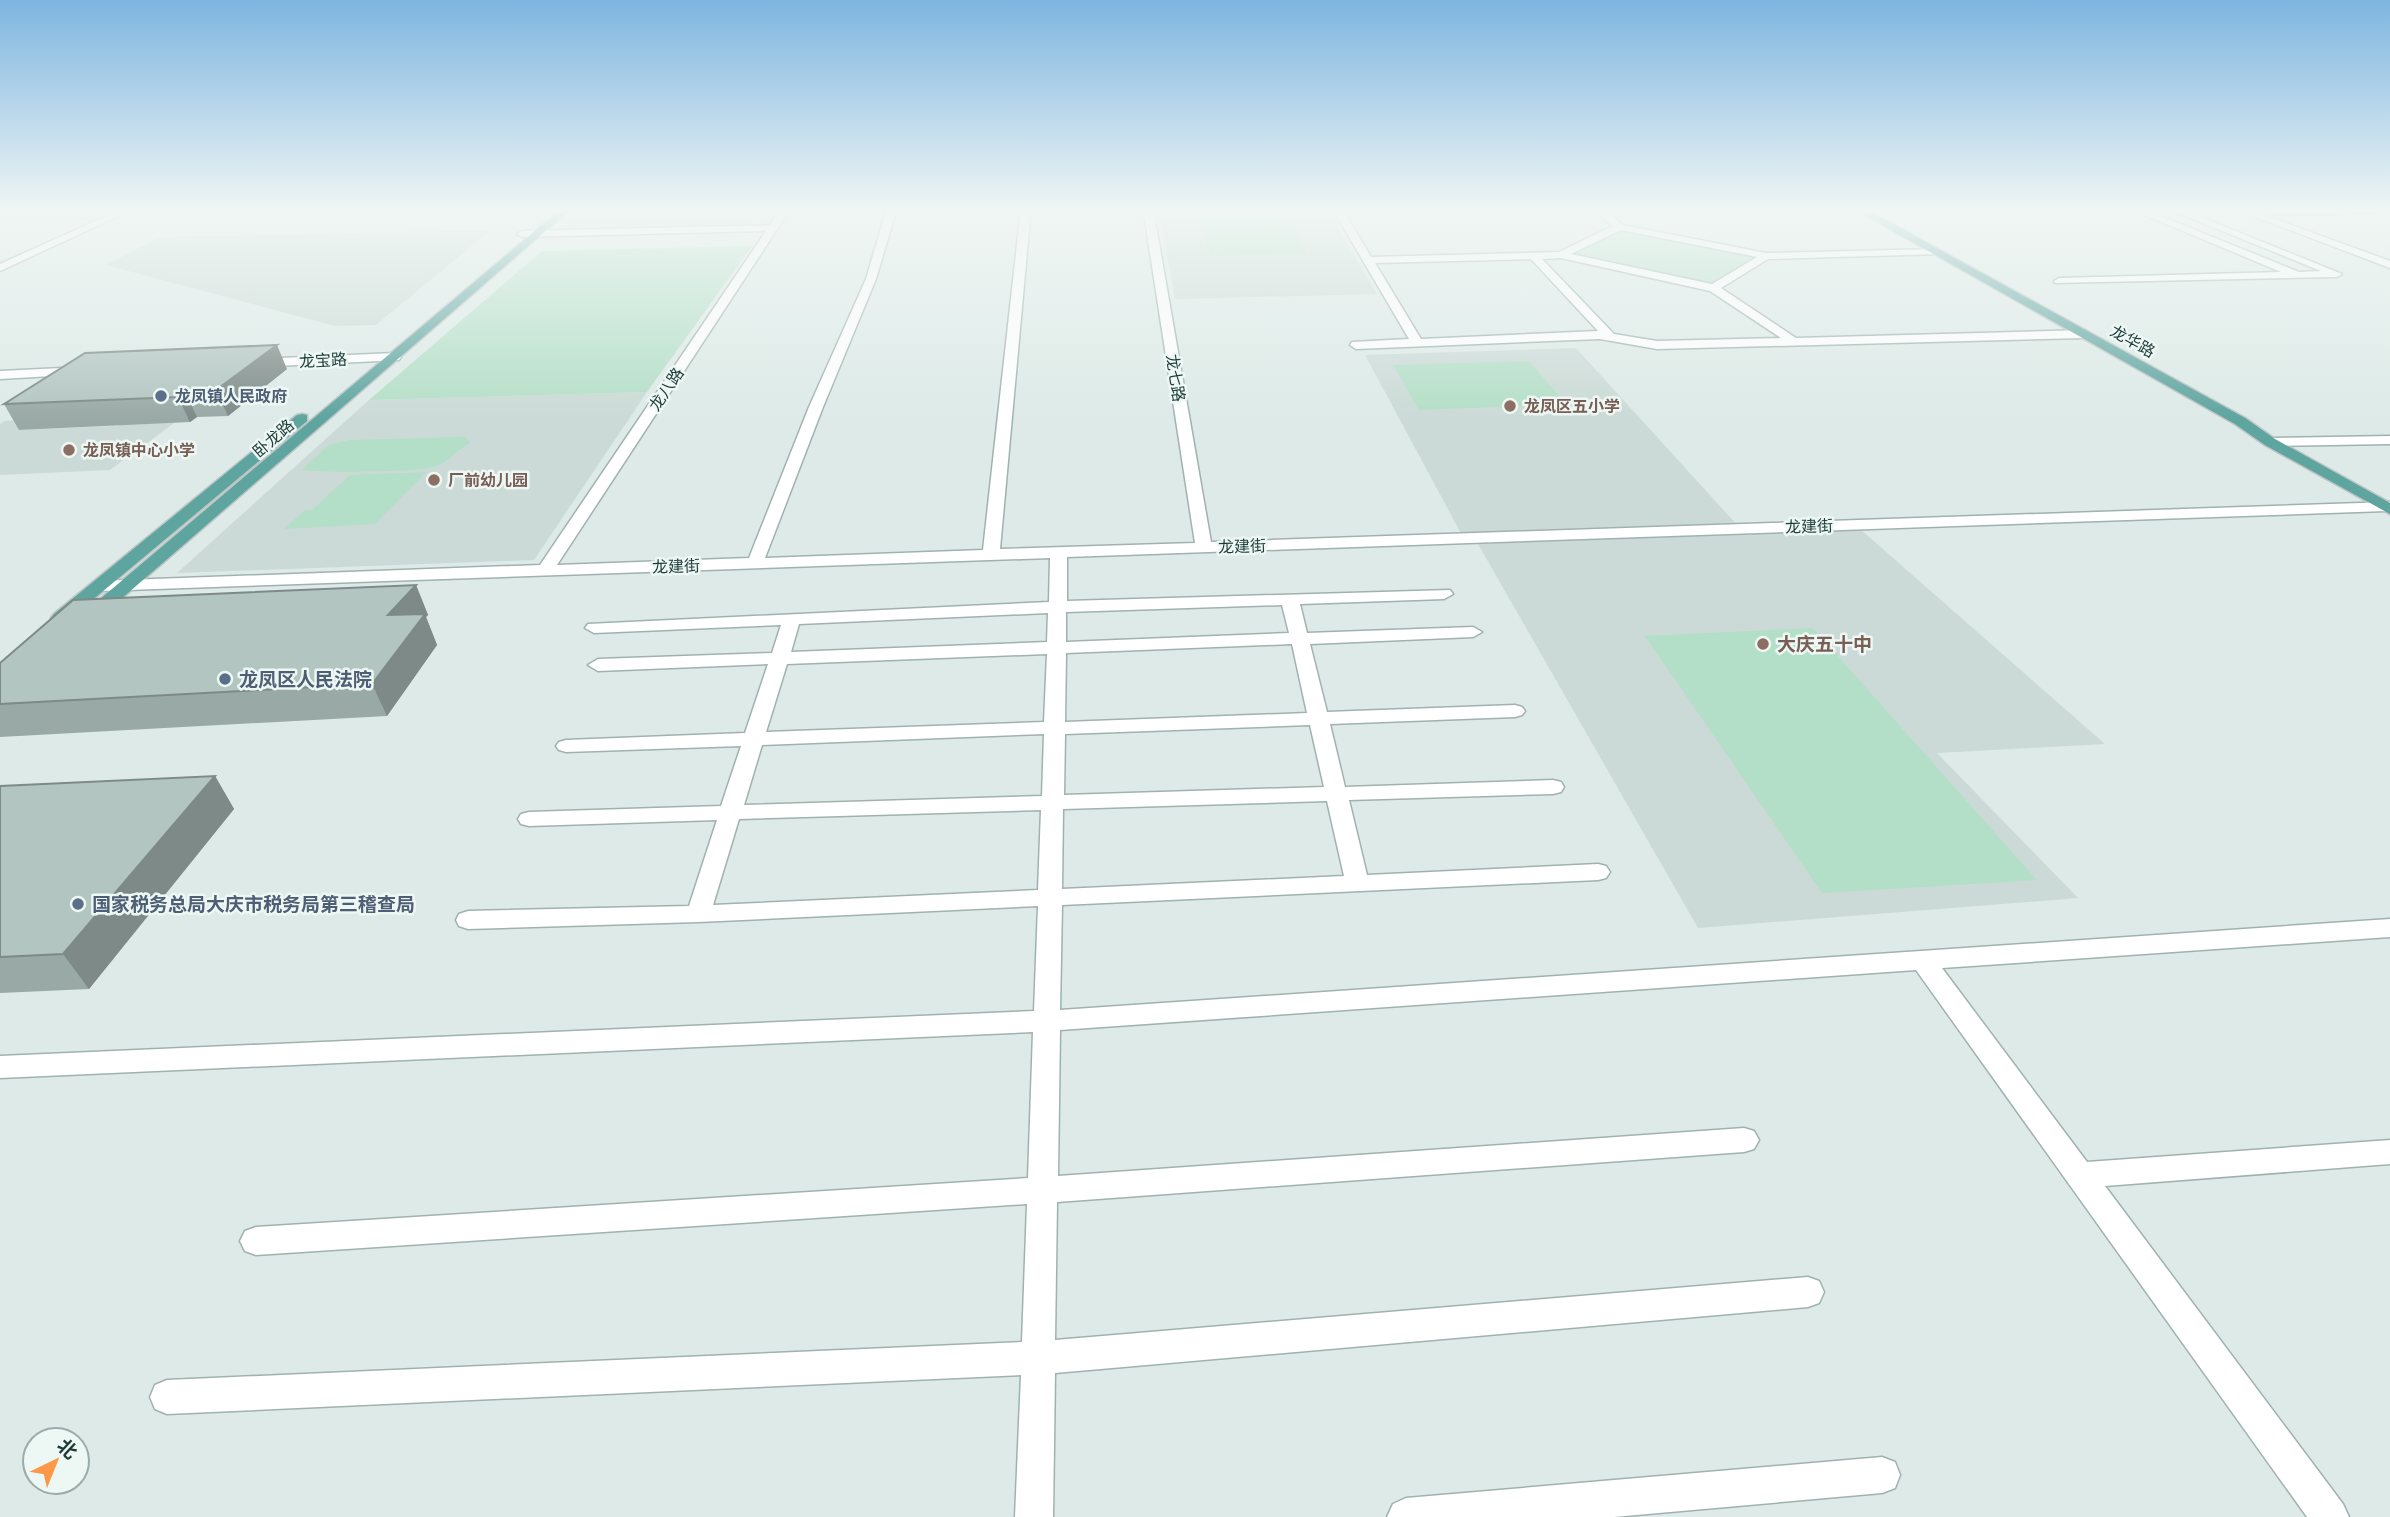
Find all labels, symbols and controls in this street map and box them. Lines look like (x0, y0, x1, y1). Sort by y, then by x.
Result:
street label: 龙华路 (2107, 320, 2159, 362)
street label: 龙宝路 (298, 348, 348, 372)
street label: 龙七路 (1161, 353, 1191, 403)
street label: 龙八路 (643, 363, 689, 415)
place label: 龙凤镇人民政府 (175, 385, 287, 407)
marker: 龙凤镇人民政府 (153, 388, 169, 404)
place label: 龙凤区五小学 (1524, 395, 1620, 417)
marker: 龙凤区五小学 (1502, 398, 1518, 414)
street label: 卧龙路 (248, 414, 298, 462)
place label: 龙凤镇中心小学 (83, 439, 195, 461)
marker: 龙凤镇中心小学 (61, 442, 77, 458)
place label: 厂前幼儿园 (448, 469, 528, 491)
marker: 厂前幼儿园 (426, 472, 442, 488)
street label: 龙建街 (1785, 514, 1833, 538)
street label: 龙建街 (1218, 534, 1266, 558)
street label: 龙建街 (652, 554, 700, 578)
place label: 大庆五十中 (1777, 631, 1872, 657)
marker: 大庆五十中 (1755, 636, 1771, 652)
place label: 龙凤区人民法院 (239, 666, 372, 692)
marker: 龙凤区人民法院 (217, 671, 233, 687)
place label: 国家税务总局大庆市税务局第三稽查局 (92, 891, 415, 917)
marker: 国家税务总局大庆市税务局第三稽查局 (70, 896, 86, 912)
north arrow (21, 1426, 91, 1496)
text: 北 (52, 1433, 83, 1465)

